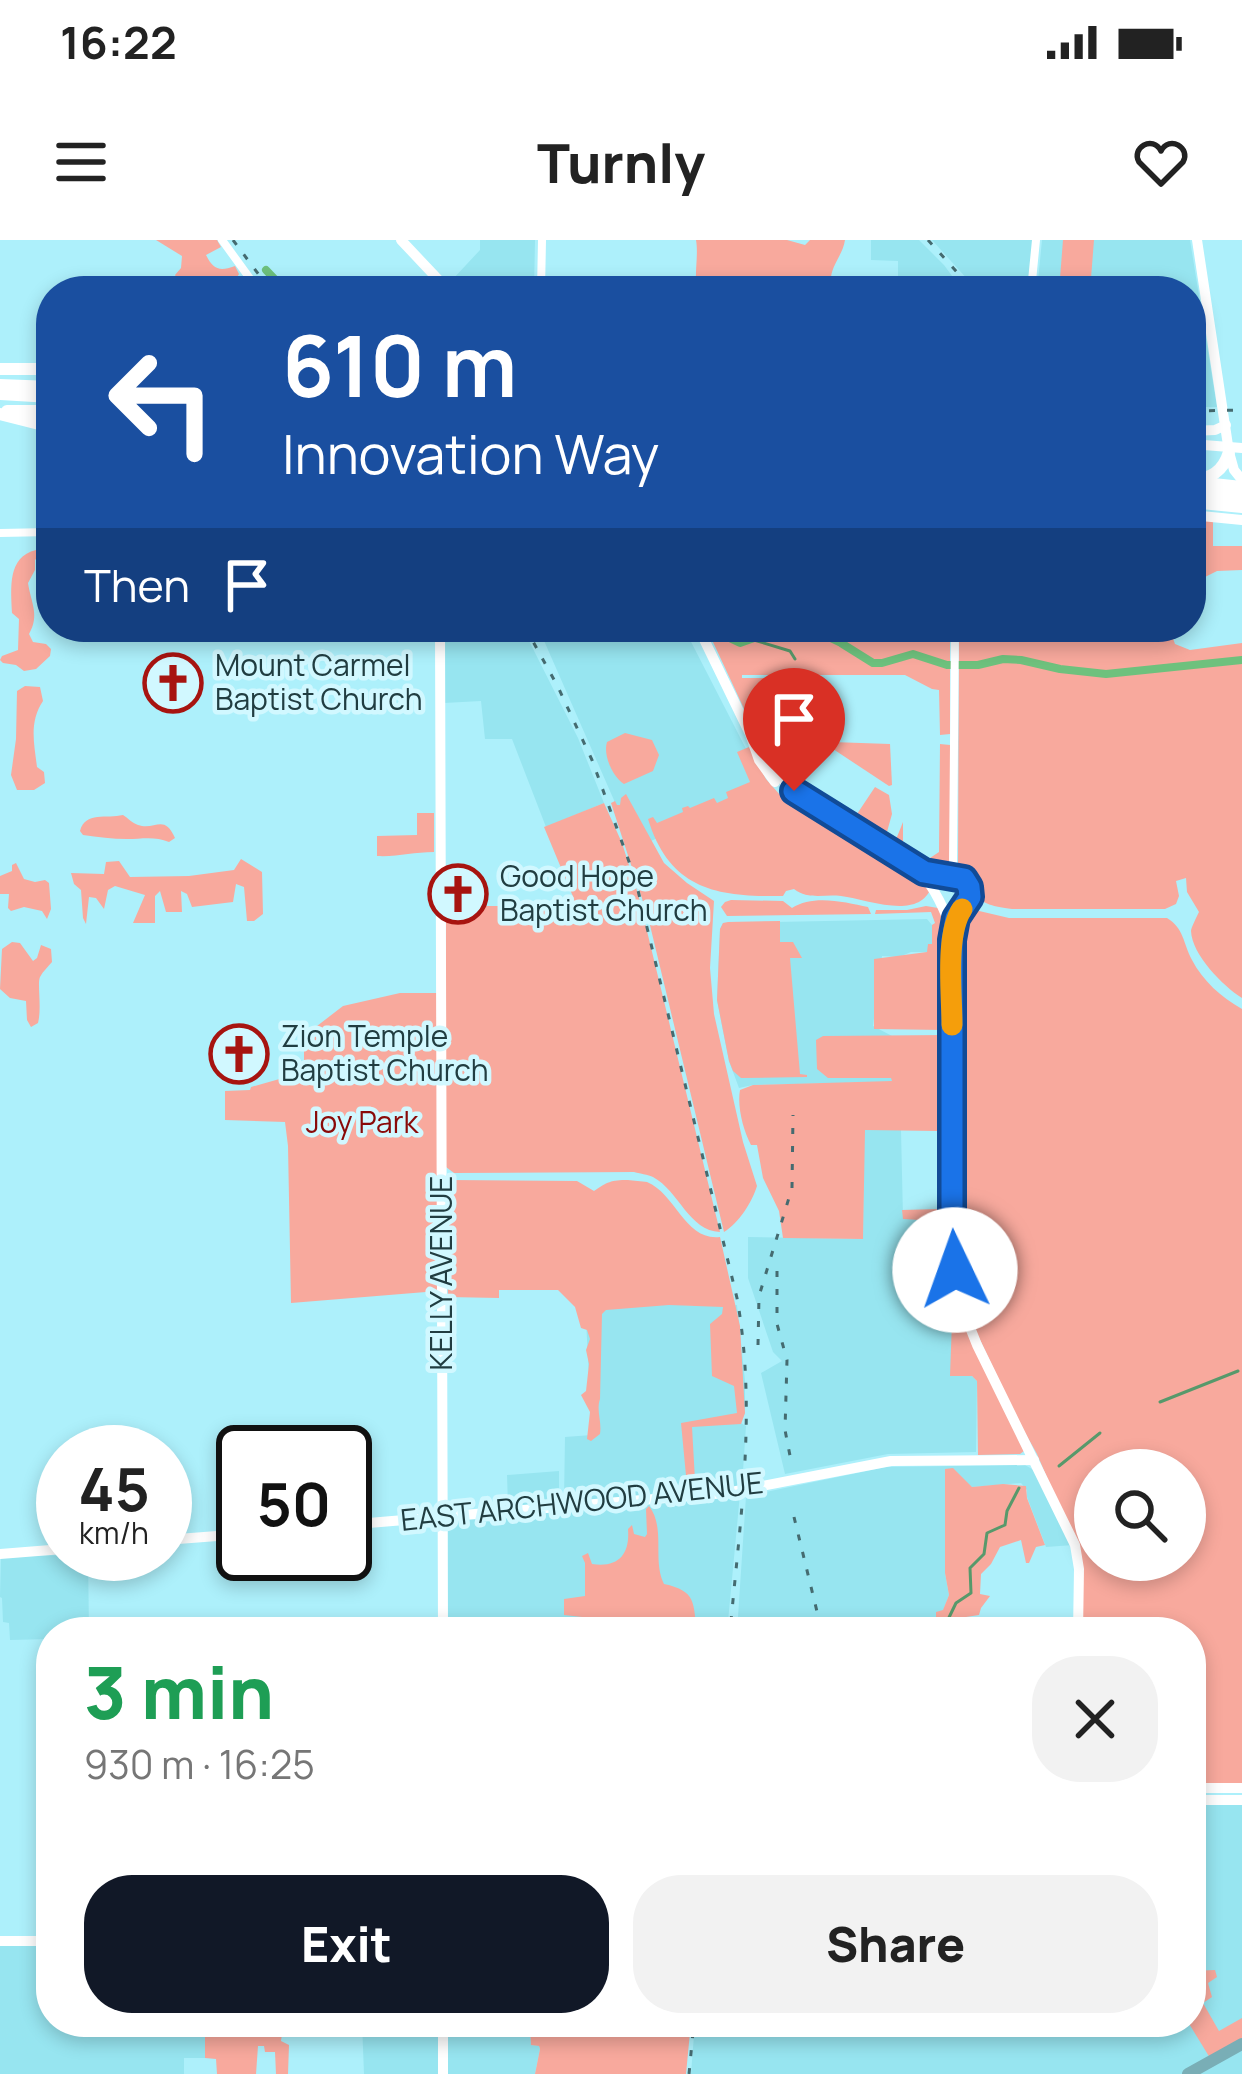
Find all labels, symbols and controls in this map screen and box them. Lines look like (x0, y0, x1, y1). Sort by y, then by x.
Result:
text: 16:22 (60, 11, 177, 73)
text: Turnly (537, 125, 705, 199)
icon: menu (48, 129, 114, 195)
icon: heart (1128, 129, 1194, 195)
text: 610 m (282, 307, 517, 422)
icon: left (84, 324, 240, 480)
text: Innovation Way (282, 416, 659, 490)
icon: arrive (214, 552, 280, 618)
text: Then (84, 554, 190, 616)
place label: Mount Carmel Baptist Church (215, 644, 423, 719)
church icon: Mount Carmel Baptist Church (142, 652, 204, 714)
pin (743, 668, 845, 791)
icon: arrive (761, 686, 827, 752)
place label: Good Hope Baptist Church (500, 855, 708, 930)
church icon: Good Hope Baptist Church (427, 863, 489, 925)
place label: Zion Temple Baptist Church (281, 1015, 489, 1090)
church icon: Zion Temple Baptist Church (208, 1023, 270, 1085)
park label: Joy Park (306, 1101, 419, 1142)
street label: KELLY AVENUE (420, 1176, 461, 1370)
position arrow (892, 1207, 1018, 1333)
speed limit sign: 50 (216, 1425, 372, 1581)
text: 45 (78, 1447, 150, 1529)
map controls (1074, 1449, 1206, 1581)
button: search (1074, 1449, 1206, 1581)
street label: EAST ARCHWOOD AVENUE (398, 1461, 765, 1540)
text: km/h (79, 1512, 149, 1553)
text: 3 min (84, 1642, 274, 1741)
button: close (1032, 1656, 1158, 1782)
text: 930 m · 16:25 (84, 1737, 315, 1791)
button: Exit (84, 1875, 609, 2013)
button: Share (633, 1875, 1158, 2013)

